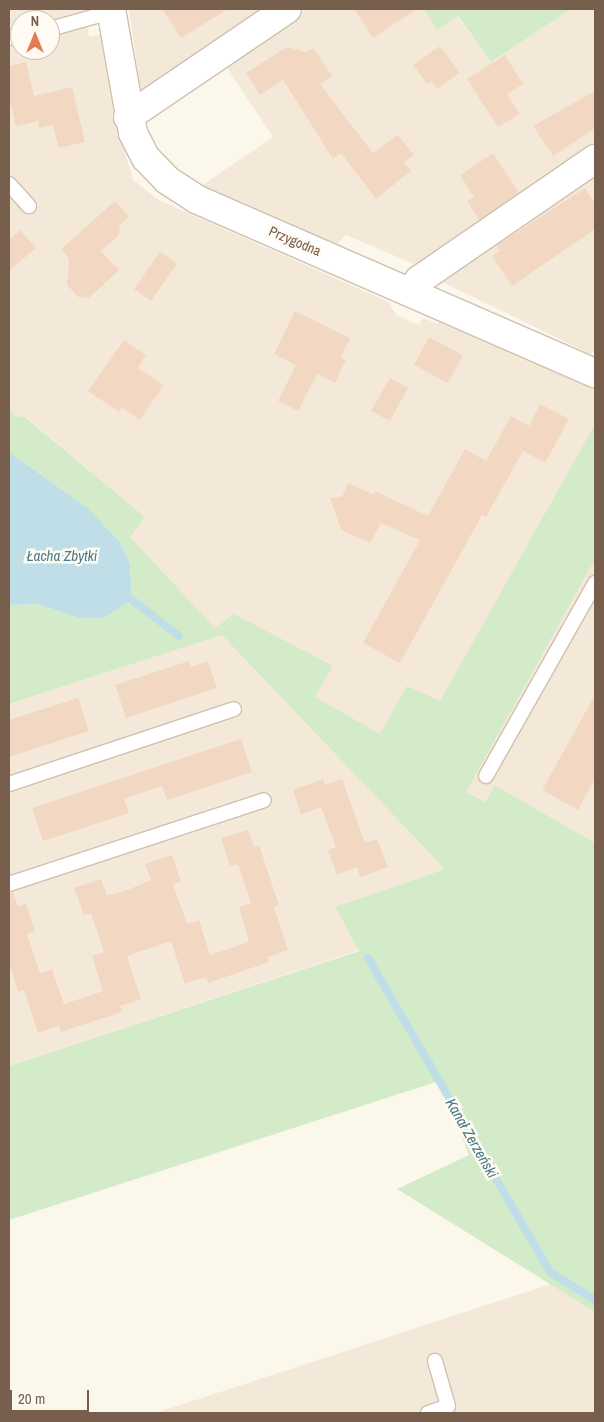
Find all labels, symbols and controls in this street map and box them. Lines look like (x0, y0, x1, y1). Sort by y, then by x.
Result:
north arrow (10, 10, 60, 60)
text: N (31, 12, 39, 30)
street label: Przygodna (266, 223, 324, 259)
water label: Łacha Zbytki (27, 547, 97, 565)
water label: Kanał Zerzeński (442, 1095, 502, 1181)
scale bar (12, 1380, 91, 1412)
text: 20 m (18, 1388, 45, 1409)

